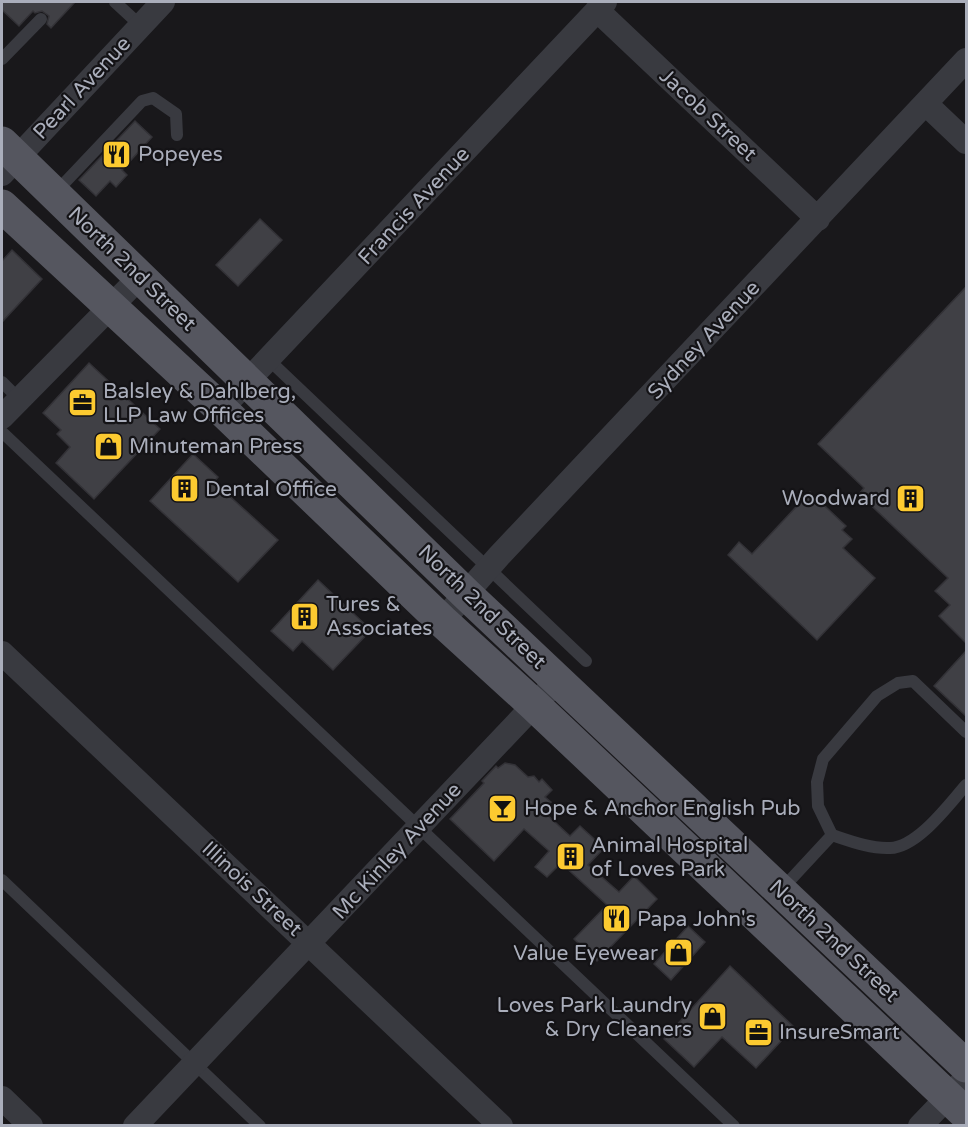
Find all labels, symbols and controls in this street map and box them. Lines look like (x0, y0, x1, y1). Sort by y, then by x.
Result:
street label: Pearl Avenue (28, 31, 136, 145)
street label: Jacob Street (654, 64, 762, 166)
restaurant icon: Popeyes (101, 138, 133, 170)
place label: Popeyes (138, 142, 223, 167)
street label: Francis Avenue (353, 142, 475, 270)
street label: North 2nd Street (63, 202, 201, 336)
street label: Sydney Avenue (643, 275, 765, 405)
place label: Balsley & Dahlberg, LLP Law Offices (103, 379, 296, 428)
office icon: Balsley & Dahlberg, LLP Law Offices (66, 387, 98, 419)
shop icon: Minuteman Press (92, 430, 124, 462)
place label: Minuteman Press (129, 434, 303, 459)
building icon: Dental Office (168, 473, 200, 505)
place label: Dental Office (205, 477, 337, 502)
building icon: Woodward (895, 482, 927, 514)
place label: Woodward (782, 486, 890, 511)
street label: North 2nd Street (413, 540, 551, 674)
place label: Tures & Associates (326, 592, 432, 641)
building icon: Tures & Associates (289, 600, 321, 632)
street label: Mc Kinley Avenue (327, 777, 467, 924)
bar icon: Hope & Anchor English Pub (487, 792, 519, 824)
place label: Hope & Anchor English Pub (524, 796, 800, 821)
place label: Animal Hospital of Loves Park (591, 833, 748, 882)
street label: Illinois Street (197, 836, 307, 942)
building icon: Animal Hospital of Loves Park (554, 841, 586, 873)
street label: North 2nd Street (764, 874, 904, 1008)
restaurant icon: Papa John's (600, 903, 632, 935)
place label: Papa John's (637, 907, 756, 932)
shop icon: Value Eyewear (663, 937, 695, 969)
place label: Value Eyewear (513, 941, 658, 966)
place label: Loves Park Laundry & Dry Cleaners (497, 993, 692, 1042)
shop icon: Loves Park Laundry & Dry Cleaners (697, 1001, 729, 1033)
office icon: InsureSmart (742, 1016, 774, 1048)
place label: InsureSmart (779, 1020, 900, 1045)

